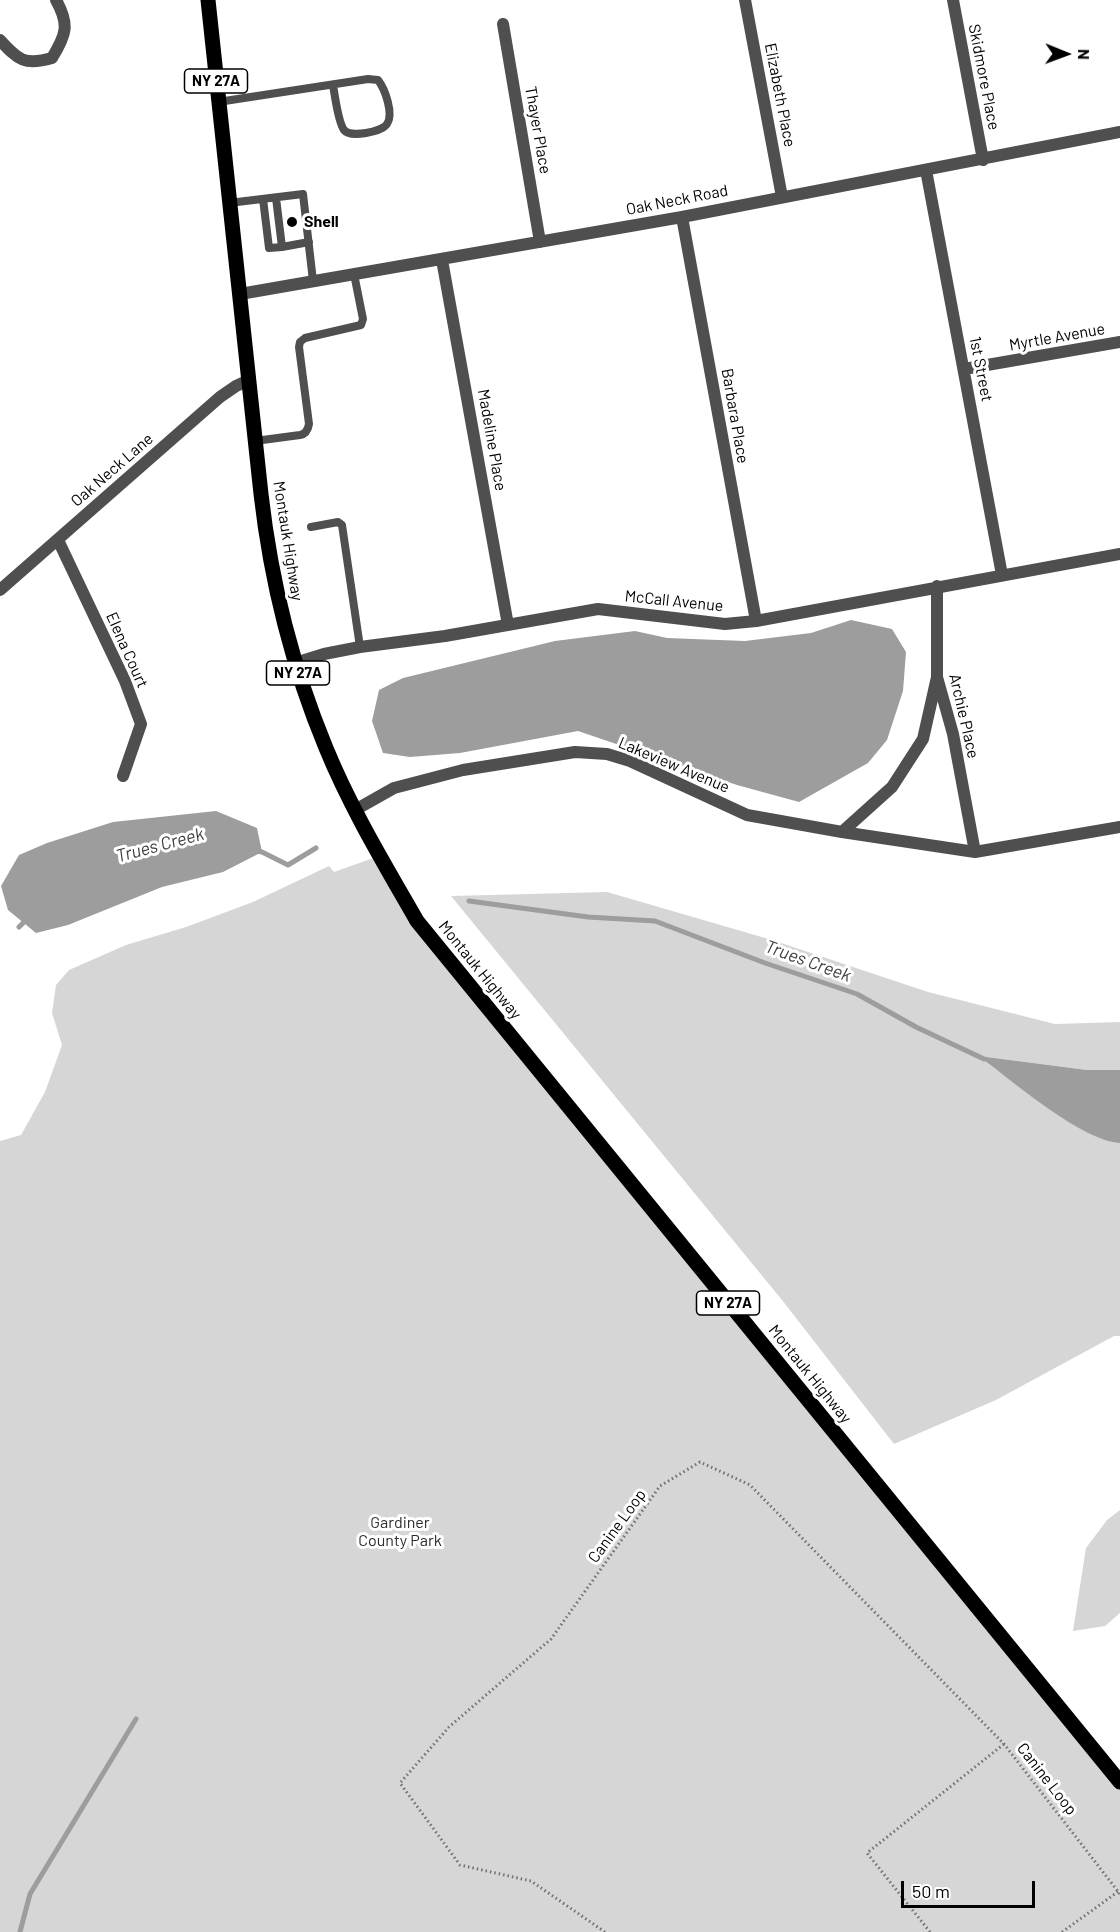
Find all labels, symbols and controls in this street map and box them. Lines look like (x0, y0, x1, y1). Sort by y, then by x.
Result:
street label: Skidmore Place (964, 22, 1004, 132)
north arrow (1036, 24, 1096, 84)
street label: Elizabeth Place (761, 41, 799, 149)
text: N (1075, 49, 1094, 60)
road number: NY 27A (184, 69, 248, 93)
street label: Thayer Place (521, 85, 555, 175)
street label: Oak Neck Road (624, 181, 730, 219)
place label: Shell (304, 212, 339, 232)
marker: Shell (285, 215, 299, 229)
street label: Myrtle Avenue (1008, 319, 1106, 355)
street label: 1st Street (965, 335, 997, 403)
street label: Barbara Place (717, 367, 753, 465)
street label: Madeline Place (474, 388, 510, 492)
street label: Oak Neck Lane (67, 429, 157, 511)
street label: Montauk Highway (269, 480, 307, 602)
street label: McCall Avenue (624, 586, 724, 616)
street label: Elena Court (102, 609, 152, 691)
road number: NY 27A (266, 661, 330, 685)
street label: Archie Place (945, 672, 983, 760)
street label: Lakeview Avenue (616, 733, 732, 797)
water label: Trues Creek (114, 823, 206, 867)
street label: Montauk Highway (434, 917, 526, 1023)
water label: Trues Creek (762, 935, 854, 987)
road number: NY 27A (696, 1291, 760, 1315)
street label: Montauk Highway (764, 1321, 856, 1427)
street label: Canine Loop (584, 1486, 650, 1566)
park label: Gardiner County Park (358, 1513, 442, 1551)
street label: Canine Loop (1013, 1739, 1081, 1819)
scale bar (904, 1869, 1038, 1907)
text: 50 m (912, 1880, 950, 1902)

